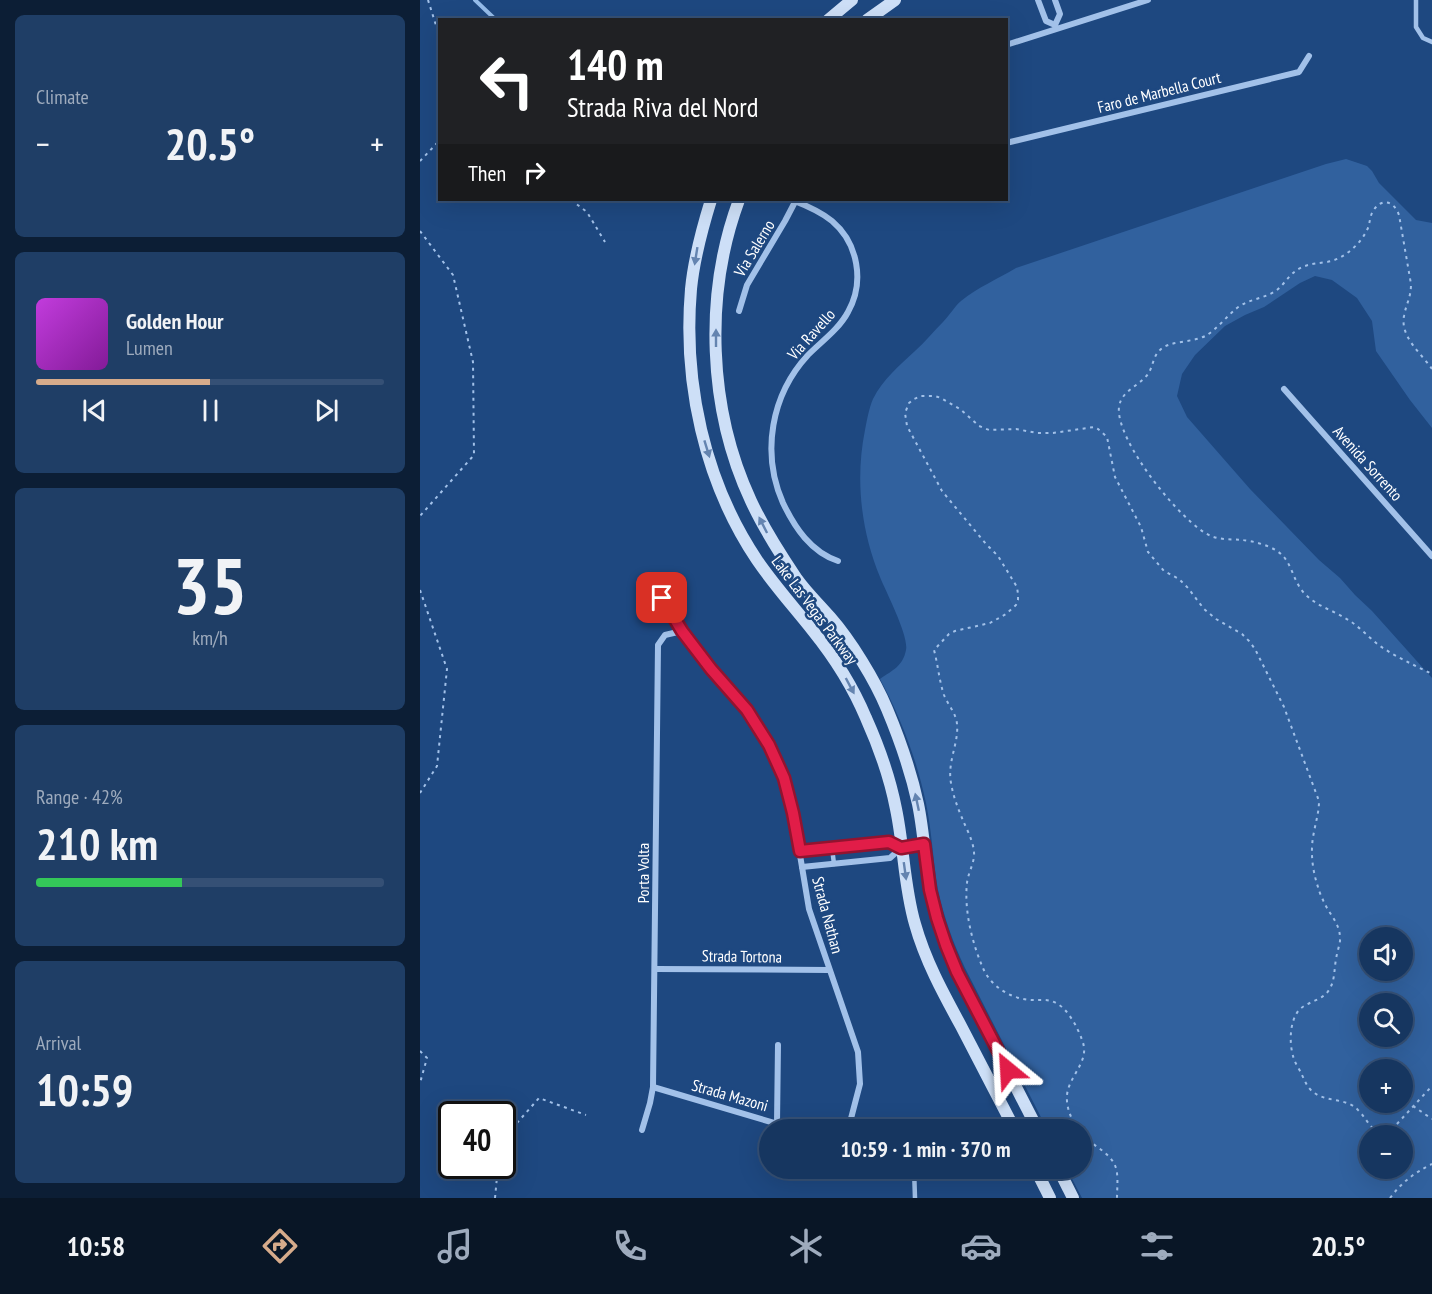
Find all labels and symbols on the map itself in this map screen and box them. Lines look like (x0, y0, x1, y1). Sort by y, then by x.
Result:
street label: Faro de Marbella Court (1095, 67, 1223, 117)
street label: Via Salerno (729, 216, 779, 281)
one-way arrow (692, 247, 701, 266)
street label: Via Ravello (782, 304, 839, 364)
one-way arrow (711, 328, 721, 347)
street label: Avenida Sorrento (1329, 421, 1407, 505)
one-way arrow (703, 440, 712, 458)
one-way arrow (758, 516, 768, 533)
street label: Lake Las Vegas Parkway (768, 552, 862, 668)
pin (636, 572, 687, 623)
one-way arrow (845, 678, 855, 695)
one-way arrow (912, 792, 921, 811)
street label: Porta Volta (633, 843, 653, 903)
one-way arrow (900, 862, 910, 881)
street label: Strada Nathan (808, 874, 848, 956)
street label: Strada Tortona (702, 945, 782, 967)
position arrow (976, 1038, 1040, 1102)
street label: Strada Mazoni (690, 1075, 770, 1115)
speed limit sign: 40 (438, 1101, 516, 1179)

